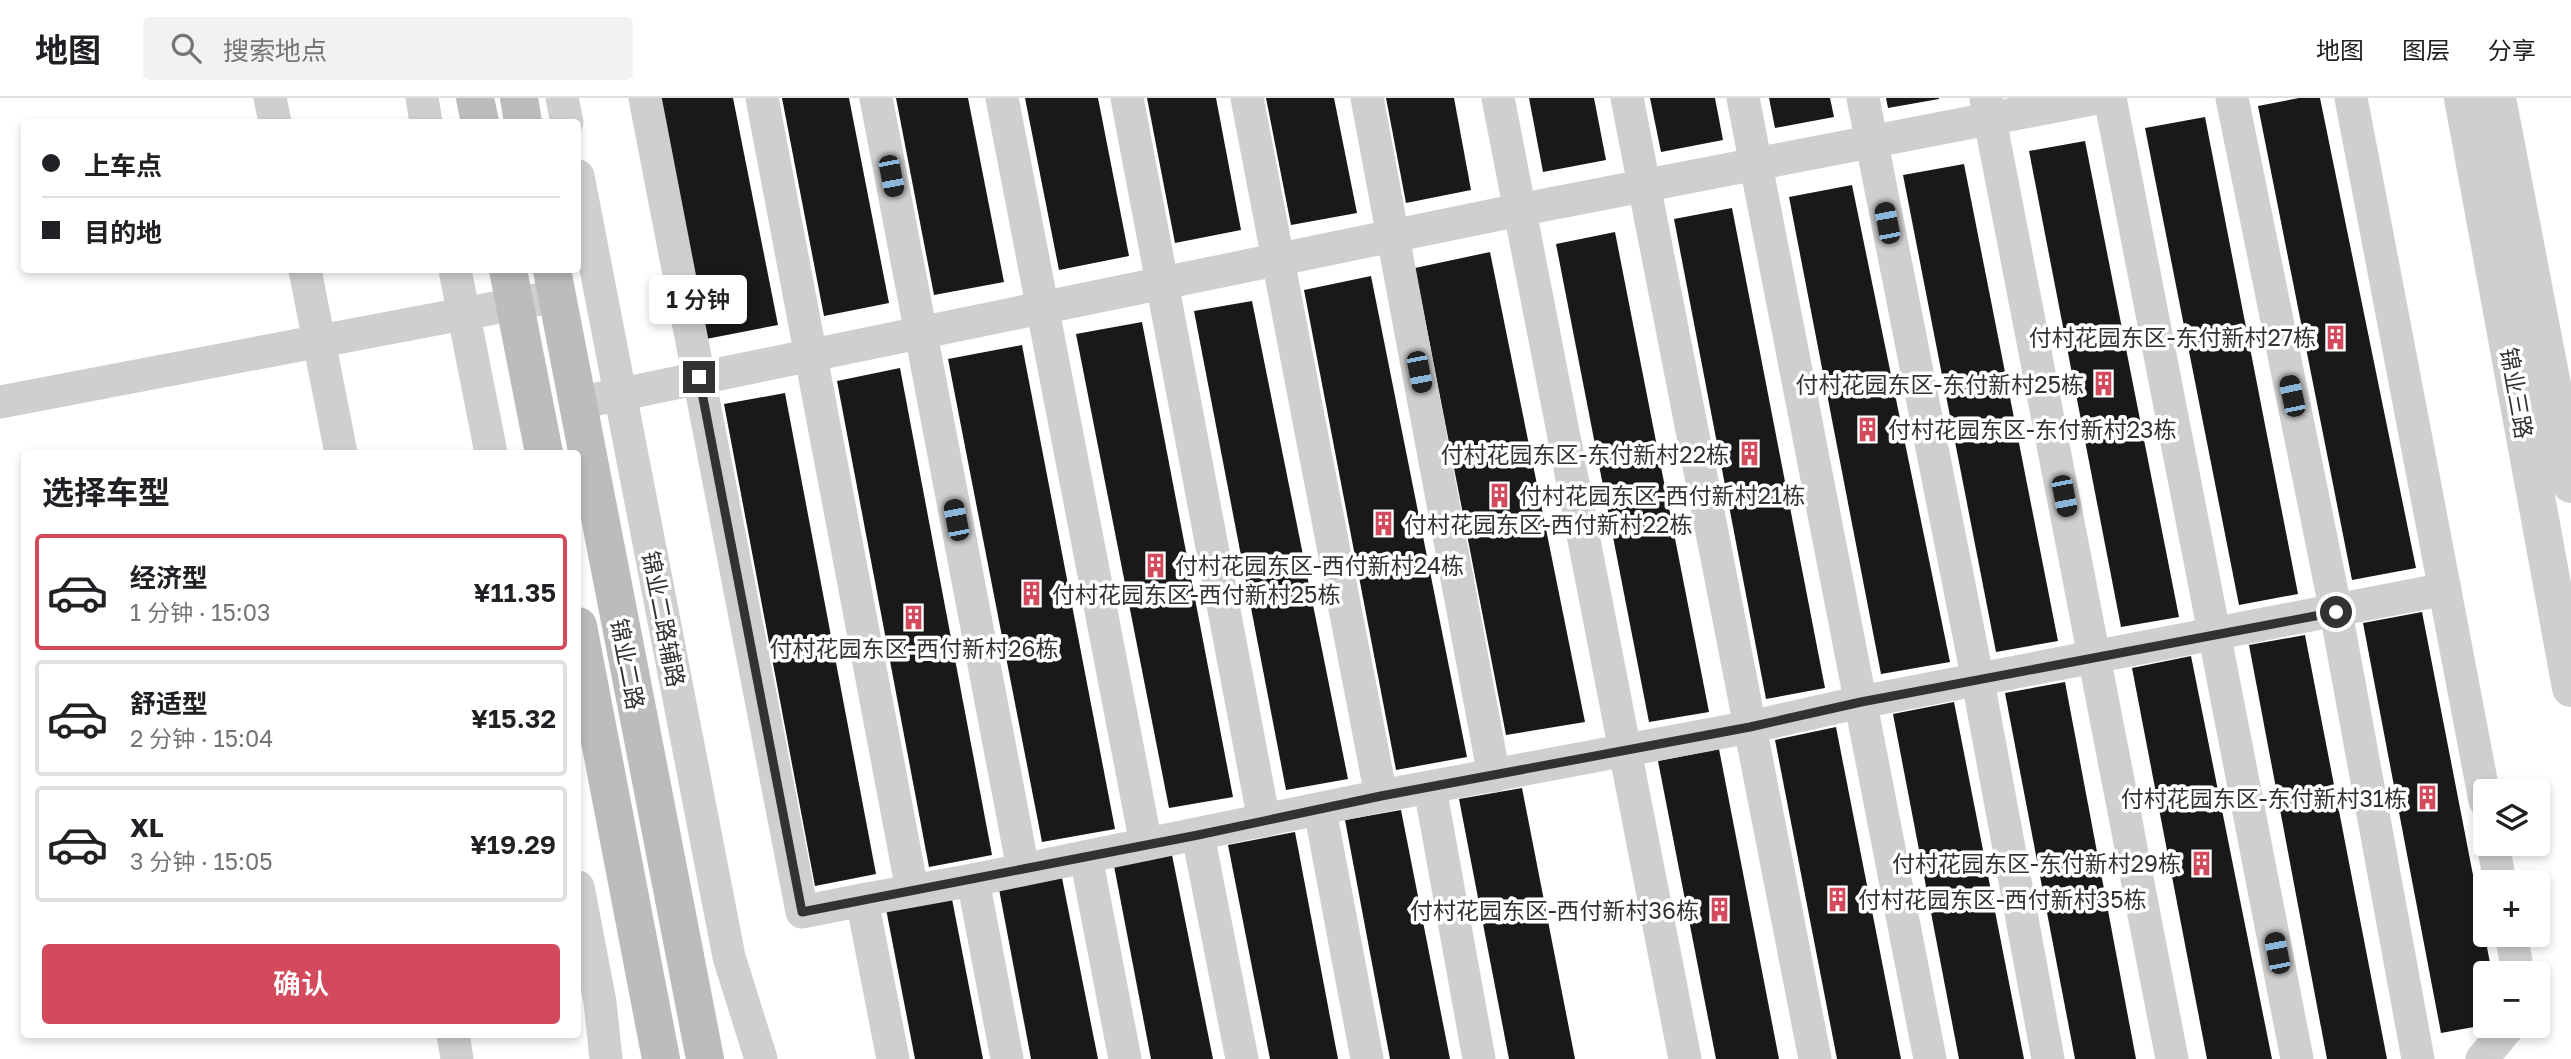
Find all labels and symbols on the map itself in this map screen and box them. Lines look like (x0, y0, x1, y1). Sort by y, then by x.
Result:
car (877, 153, 906, 199)
car (1873, 200, 1902, 246)
callout: 1 分钟 (650, 275, 748, 324)
place label: 付村花园东区-东付新村27栋 (2029, 323, 2316, 351)
building icon: 付村花园东区-东付新村27栋 (2322, 323, 2350, 351)
street label: 锦业三路 (2495, 345, 2539, 441)
car (1405, 349, 1434, 395)
route end (683, 361, 715, 393)
place label: 付村花园东区-东付新村25栋 (1796, 370, 2084, 398)
building icon: 付村花园东区-东付新村25栋 (2090, 370, 2118, 398)
car (2278, 373, 2307, 419)
building icon: 付村花园东区-东付新村23栋 (1854, 415, 1882, 443)
place label: 付村花园东区-东付新村23栋 (1888, 415, 2177, 443)
place label: 付村花园东区-东付新村22栋 (1441, 440, 1729, 468)
building icon: 付村花园东区-东付新村22栋 (1735, 440, 1763, 468)
car (2050, 473, 2079, 519)
building icon: 付村花园东区-西付新村21栋 (1485, 481, 1513, 509)
place label: 付村花园东区-西付新村21栋 (1519, 481, 1805, 509)
car (942, 497, 971, 543)
building icon: 付村花园东区-西付新村22栋 (1370, 510, 1398, 538)
place label: 付村花园东区-西付新村22栋 (1404, 510, 1692, 538)
street label: 锦业二路辅路 (637, 549, 691, 689)
building icon: 付村花园东区-西付新村24栋 (1141, 551, 1169, 579)
place label: 付村花园东区-西付新村24栋 (1175, 551, 1464, 579)
building icon: 付村花园东区-西付新村25栋 (1018, 580, 1046, 608)
place label: 付村花园东区-西付新村25栋 (1052, 580, 1340, 608)
route start (2320, 596, 2352, 628)
building icon: 付村花园东区-西付新村26栋 (900, 604, 928, 632)
street label: 锦业二路 (605, 616, 651, 712)
place label: 付村花园东区-西付新村26栋 (770, 634, 1059, 662)
place label: 付村花园东区-东付新村31栋 (2121, 784, 2407, 812)
building icon: 付村花园东区-东付新村31栋 (2413, 784, 2441, 812)
place label: 付村花园东区-东付新村29栋 (1892, 849, 2181, 877)
building icon: 付村花园东区-东付新村29栋 (2187, 849, 2215, 877)
building icon: 付村花园东区-西付新村35栋 (1824, 885, 1852, 913)
place label: 付村花园东区-西付新村35栋 (1858, 885, 2147, 913)
place label: 付村花园东区-西付新村36栋 (1410, 896, 1699, 924)
building icon: 付村花园东区-西付新村36栋 (1705, 896, 1733, 924)
car (2263, 930, 2292, 976)

